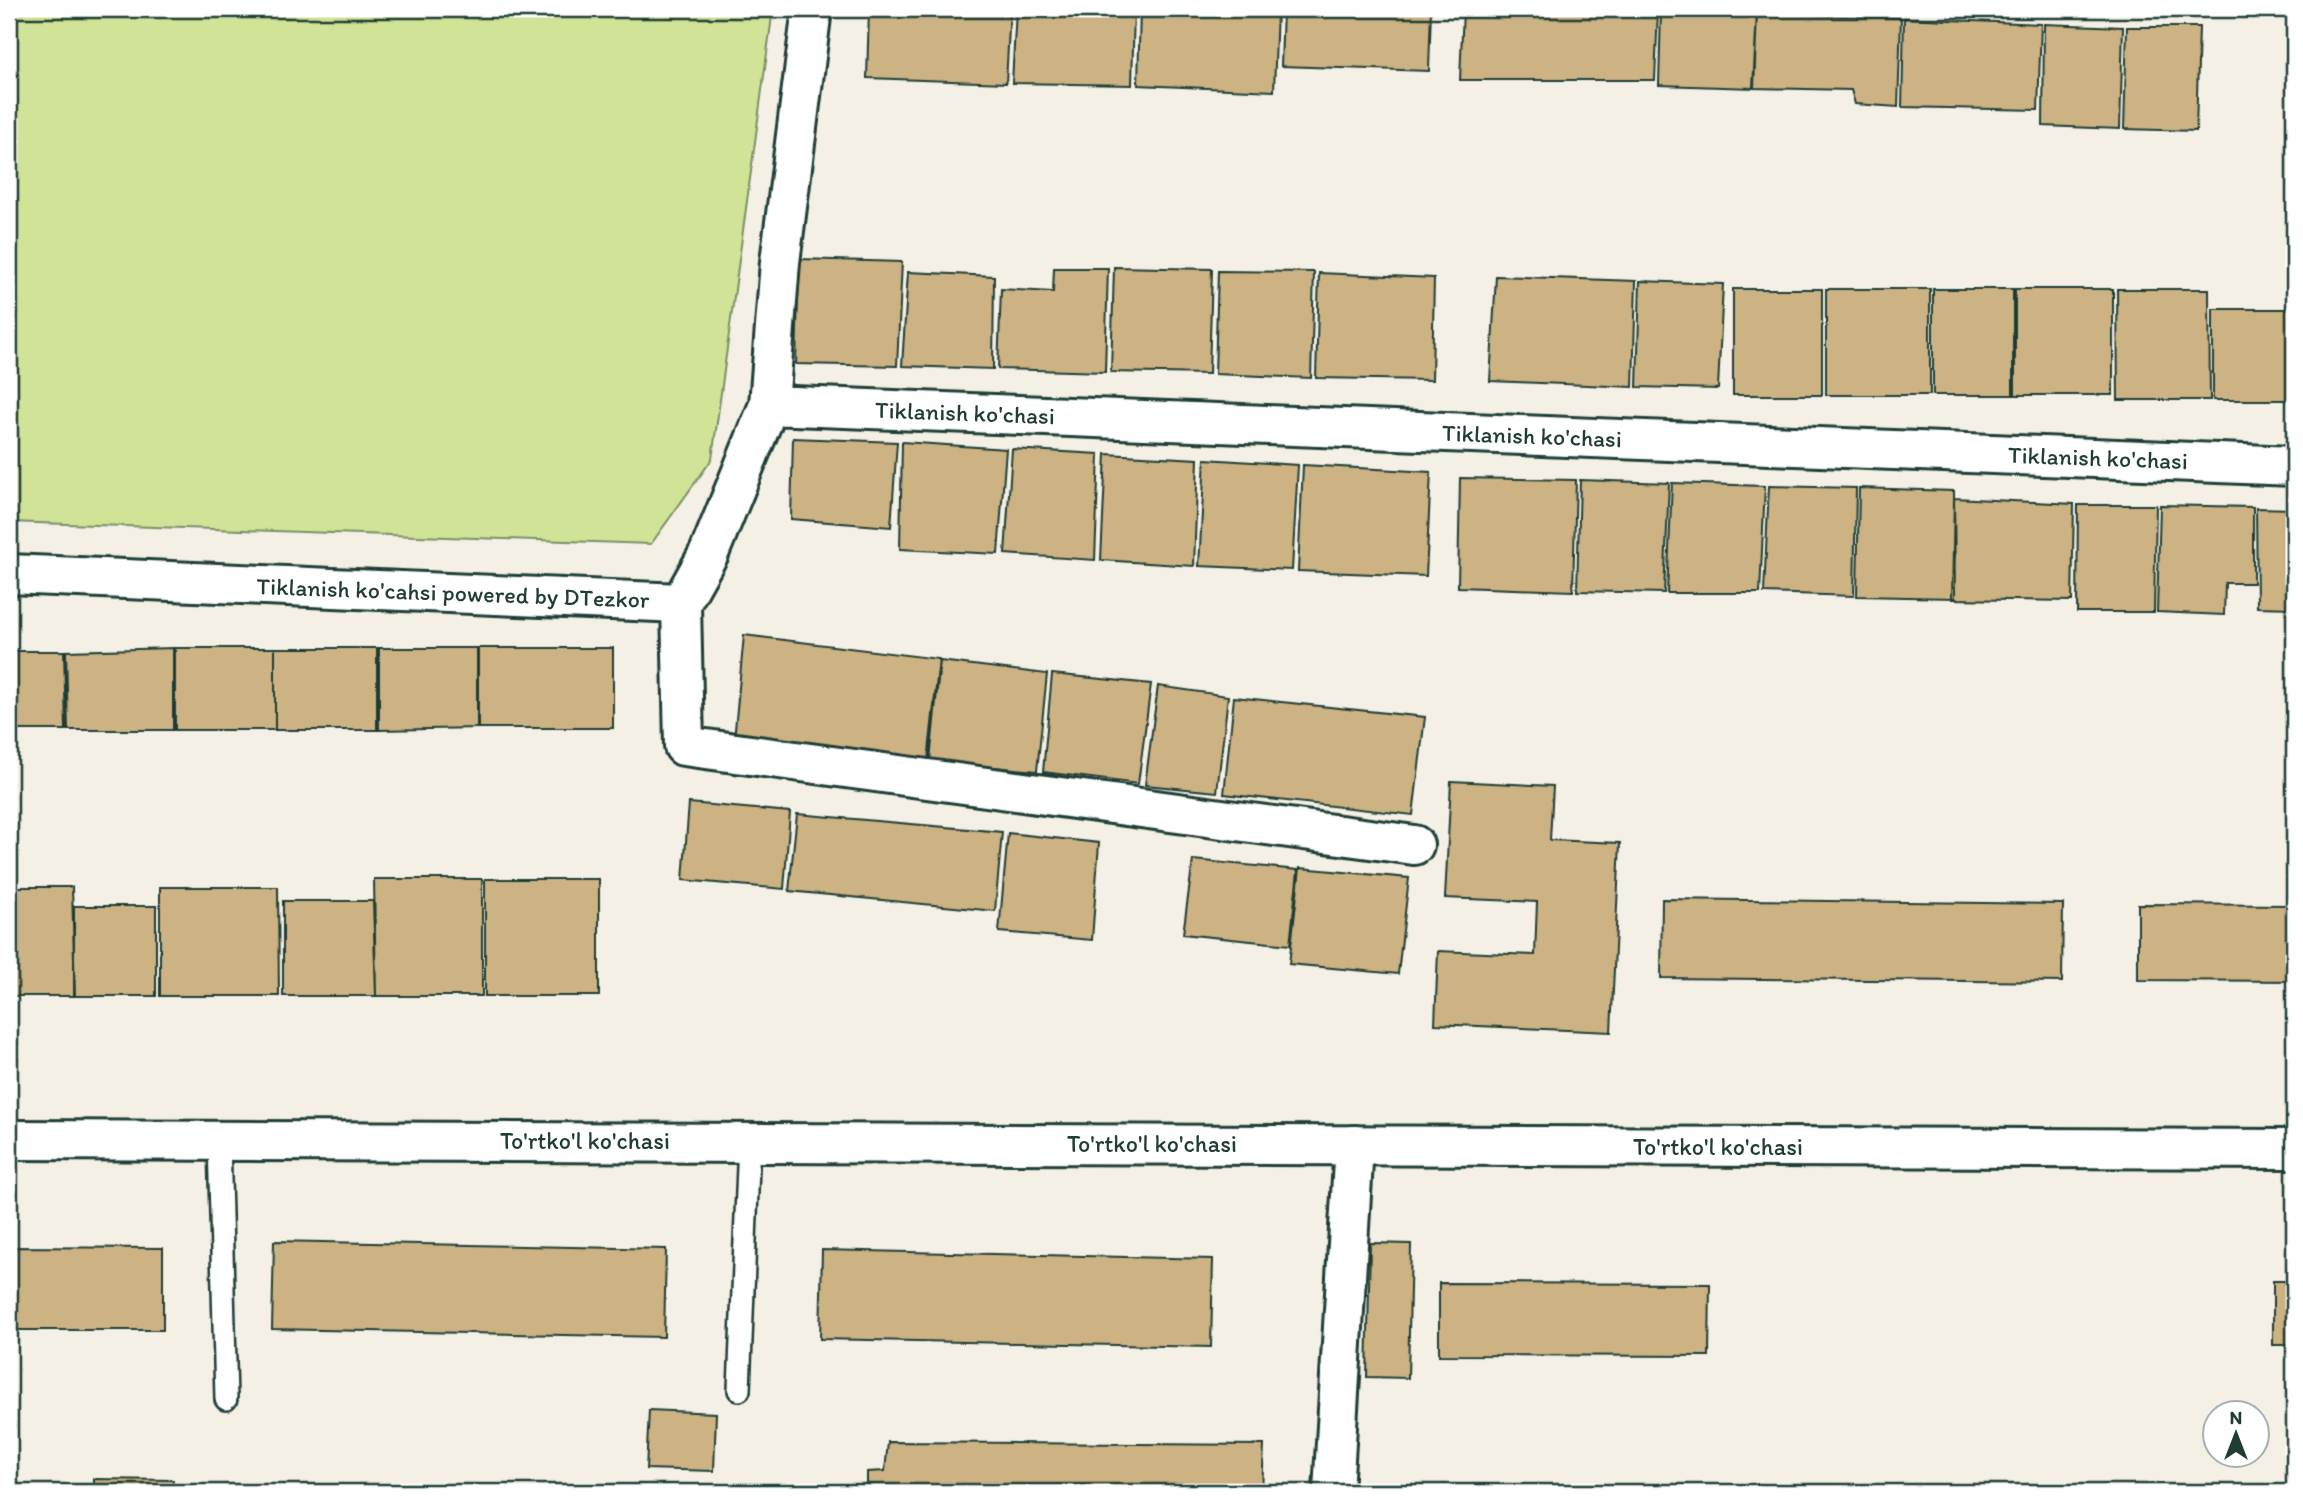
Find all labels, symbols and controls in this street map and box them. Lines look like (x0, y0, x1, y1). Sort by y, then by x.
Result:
street label: Tiklanish ko'chasi (875, 395, 1056, 430)
street label: Tiklanish ko'chasi (1442, 418, 1623, 453)
street label: Tiklanish ko'chasi (2008, 440, 2189, 475)
street label: Tiklanish ko'cahsi powered by DTezkor (256, 571, 650, 614)
street label: To'rtko'l ko'chasi (500, 1126, 670, 1155)
street label: To'rtko'l ko'chasi (1067, 1129, 1237, 1158)
street label: To'rtko'l ko'chasi (1633, 1132, 1803, 1161)
north arrow (2202, 1400, 2272, 1470)
text: N (2230, 1406, 2242, 1429)

